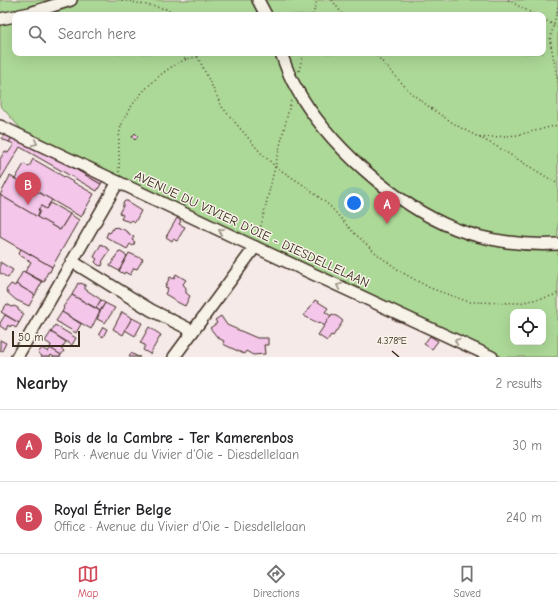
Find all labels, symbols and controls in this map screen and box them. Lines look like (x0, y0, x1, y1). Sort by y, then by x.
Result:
search box (12, 12, 546, 56)
icon: search (26, 23, 48, 45)
text: Search here (58, 25, 136, 43)
one-way arrow (31, 138, 39, 146)
street label: AVENUE DU VIVIER D'OIE - DIESDELLELAAN (132, 168, 372, 290)
pin: B (15, 172, 41, 205)
pin: A (374, 191, 400, 224)
your location (344, 193, 364, 213)
one-way arrow (218, 228, 225, 236)
one-way arrow (336, 283, 343, 291)
map controls (510, 309, 546, 345)
button: locate (510, 309, 546, 345)
scale bar (12, 329, 80, 348)
text: 50 m (18, 331, 43, 344)
text: 4.378°E (377, 335, 407, 347)
one-way arrow (454, 338, 461, 346)
text: Nearby (16, 374, 67, 393)
text: 2 results (495, 376, 542, 391)
text: Bois de la Cambre - Ter Kamerenbos (54, 429, 293, 447)
text: A (25, 438, 33, 453)
text: 30 m (512, 438, 542, 453)
text: Park · Avenue du Vivier d'Oie - Diesdellelaan (54, 447, 299, 462)
text: Royal Étrier Belge (54, 501, 171, 519)
text: B (25, 510, 33, 525)
text: 240 m (506, 510, 542, 525)
text: Office · Avenue du Vivier d'Oie - Diesdellelaan (54, 519, 306, 534)
tab: Map (77, 563, 99, 600)
tab: Directions (253, 563, 300, 600)
tab: Saved (454, 563, 481, 600)

